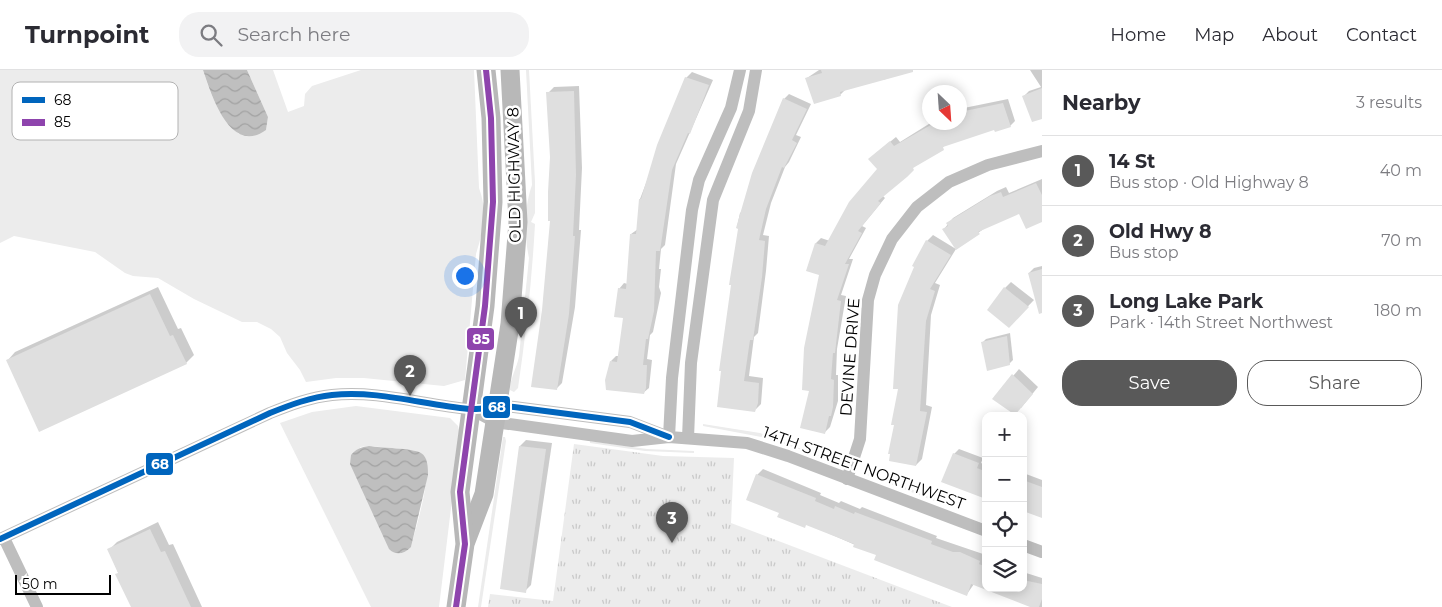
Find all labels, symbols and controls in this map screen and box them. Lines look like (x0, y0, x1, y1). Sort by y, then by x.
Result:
search box (179, 12, 529, 57)
text: Turnpoint (25, 20, 149, 49)
icon: search (197, 21, 225, 49)
text: Search here (237, 23, 350, 46)
text: Home (1110, 24, 1166, 46)
text: Map (1194, 24, 1234, 46)
text: About (1262, 24, 1318, 46)
text: Contact (1346, 24, 1417, 46)
legend (12, 82, 178, 140)
north arrow (922, 85, 967, 130)
text: Nearby (1062, 90, 1141, 115)
text: 68 (54, 91, 72, 109)
text: 3 results (1356, 93, 1422, 112)
street label: OLD HIGHWAY 8 (503, 107, 525, 243)
text: 85 (54, 113, 71, 131)
text: 14 St (1109, 150, 1155, 173)
text: 1 (1075, 161, 1081, 180)
text: 40 m (1380, 161, 1422, 180)
text: Bus stop · Old Highway 8 (1109, 173, 1309, 192)
text: Old Hwy 8 (1109, 220, 1211, 243)
text: 2 (1073, 231, 1083, 250)
text: 70 m (1381, 231, 1422, 250)
text: Bus stop (1109, 243, 1179, 262)
your location (452, 263, 478, 289)
text: Long Lake Park (1109, 290, 1263, 313)
pin: 1 (505, 297, 537, 338)
street label: DEVINE DRIVE (836, 297, 864, 417)
text: 3 (1073, 301, 1083, 320)
text: 180 m (1374, 301, 1422, 320)
text: Park · 14th Street Northwest (1109, 313, 1333, 332)
line badge: 85 (466, 327, 495, 351)
text: 85 (472, 330, 490, 348)
pin: 2 (394, 355, 426, 396)
button: Save (1062, 360, 1237, 406)
button: Share (1247, 360, 1422, 406)
line badge: 68 (482, 395, 511, 419)
text: 68 (488, 398, 506, 416)
map controls (982, 412, 1027, 592)
button: + (982, 412, 1027, 457)
street label: 14TH STREET NORTHWEST (760, 422, 969, 514)
line badge: 68 (145, 452, 174, 476)
text: 68 (151, 455, 169, 473)
button: − (982, 457, 1027, 502)
pin: 3 (656, 502, 688, 543)
button: locate (982, 502, 1027, 547)
button: layers (982, 547, 1027, 592)
scale bar (15, 572, 111, 595)
text: 50 m (22, 575, 58, 593)

